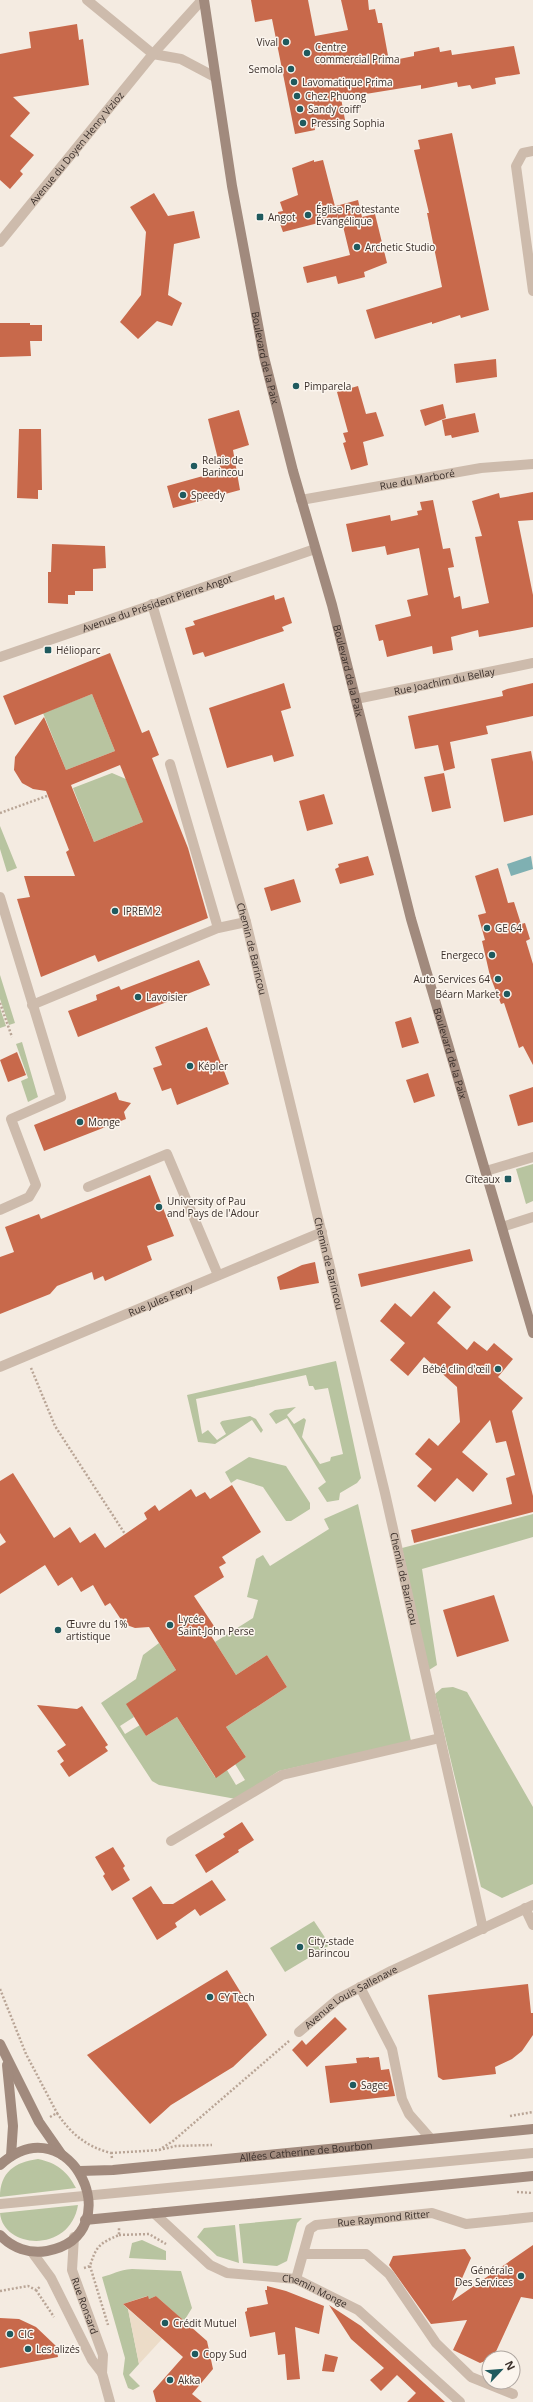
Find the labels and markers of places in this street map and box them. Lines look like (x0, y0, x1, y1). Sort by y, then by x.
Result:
place label: Vival (256, 35, 278, 49)
marker: Vival (281, 37, 291, 47)
place label: Centre commercial Prima (315, 40, 399, 66)
marker: Centre commercial Prima (302, 48, 312, 58)
place label: Semola (249, 62, 283, 76)
marker: Semola (286, 64, 296, 74)
place label: Lavomatique Prima (302, 75, 393, 89)
marker: Lavomatique Prima (289, 77, 299, 87)
place label: Chez Phuong (305, 89, 367, 103)
marker: Chez Phuong (292, 91, 302, 101)
place label: Sandy coiff' (308, 102, 361, 116)
marker: Sandy coiff' (295, 104, 305, 114)
place label: Pressing Sophia (311, 116, 385, 130)
marker: Pressing Sophia (298, 118, 308, 128)
place label: Église Protestante Évangélique (316, 202, 400, 228)
place label: Angot (268, 210, 296, 224)
marker: Église Protestante Évangélique (303, 210, 313, 220)
marker: Angot (255, 212, 265, 222)
place label: Archetic Studio (365, 240, 435, 254)
marker: Archetic Studio (352, 242, 362, 252)
place label: Pimparela (304, 379, 351, 393)
marker: Pimparela (291, 381, 301, 391)
place label: Relais de Barincou (202, 453, 244, 479)
marker: Relais de Barincou (189, 461, 199, 471)
place label: Speedy (191, 488, 226, 502)
marker: Speedy (178, 490, 188, 500)
place label: Hélioparc (56, 643, 101, 657)
marker: Hélioparc (43, 645, 53, 655)
place label: IPREM 2 (123, 904, 161, 918)
marker: IPREM 2 (110, 906, 120, 916)
place label: GE 64 (495, 921, 522, 935)
marker: GE 64 (482, 923, 492, 933)
place label: Energeco (441, 948, 484, 962)
marker: Energeco (487, 950, 497, 960)
place label: Auto Services 64 (413, 972, 490, 986)
marker: Auto Services 64 (493, 974, 503, 984)
place label: Béarn Market (435, 987, 499, 1001)
marker: Béarn Market (502, 989, 512, 999)
place label: Lavoisier (146, 990, 187, 1004)
marker: Lavoisier (133, 992, 143, 1002)
place label: Képler (198, 1059, 228, 1073)
marker: Képler (185, 1061, 195, 1071)
place label: Monge (88, 1115, 121, 1129)
marker: Monge (75, 1117, 85, 1127)
place label: Cîteaux (465, 1172, 501, 1186)
marker: Cîteaux (503, 1174, 513, 1184)
place label: University of Pau and Pays de l'Adour (167, 1194, 259, 1220)
marker: University of Pau and Pays de l'Adour (154, 1202, 164, 1212)
place label: Bébé clin d'œil (422, 1362, 490, 1376)
marker: Bébé clin d'œil (493, 1364, 503, 1374)
place label: Lycée Saint-John Perse (178, 1612, 255, 1638)
place label: Œuvre du 1% artistique (66, 1617, 128, 1643)
marker: Lycée Saint-John Perse (165, 1620, 175, 1630)
marker: Œuvre du 1% artistique (53, 1625, 63, 1635)
place label: City-stade Barincou (308, 1934, 355, 1960)
marker: City-stade Barincou (295, 1942, 305, 1952)
place label: CY Tech (218, 1990, 255, 2004)
marker: CY Tech (205, 1992, 215, 2002)
place label: Sagec (361, 2078, 388, 2092)
marker: Sagec (348, 2080, 358, 2090)
place label: Générale Des Services (455, 2263, 513, 2289)
marker: Générale Des Services (516, 2271, 526, 2281)
place label: Crédit Mutuel (173, 2316, 237, 2330)
marker: Crédit Mutuel (160, 2318, 170, 2328)
place label: CIC (18, 2327, 33, 2341)
marker: CIC (5, 2329, 15, 2339)
place label: Les alizés (36, 2342, 80, 2356)
marker: Les alizés (23, 2344, 33, 2354)
place label: Copy Sud (203, 2347, 247, 2361)
marker: Copy Sud (190, 2349, 200, 2359)
place label: Akka (178, 2373, 200, 2387)
marker: Akka (165, 2375, 175, 2385)

